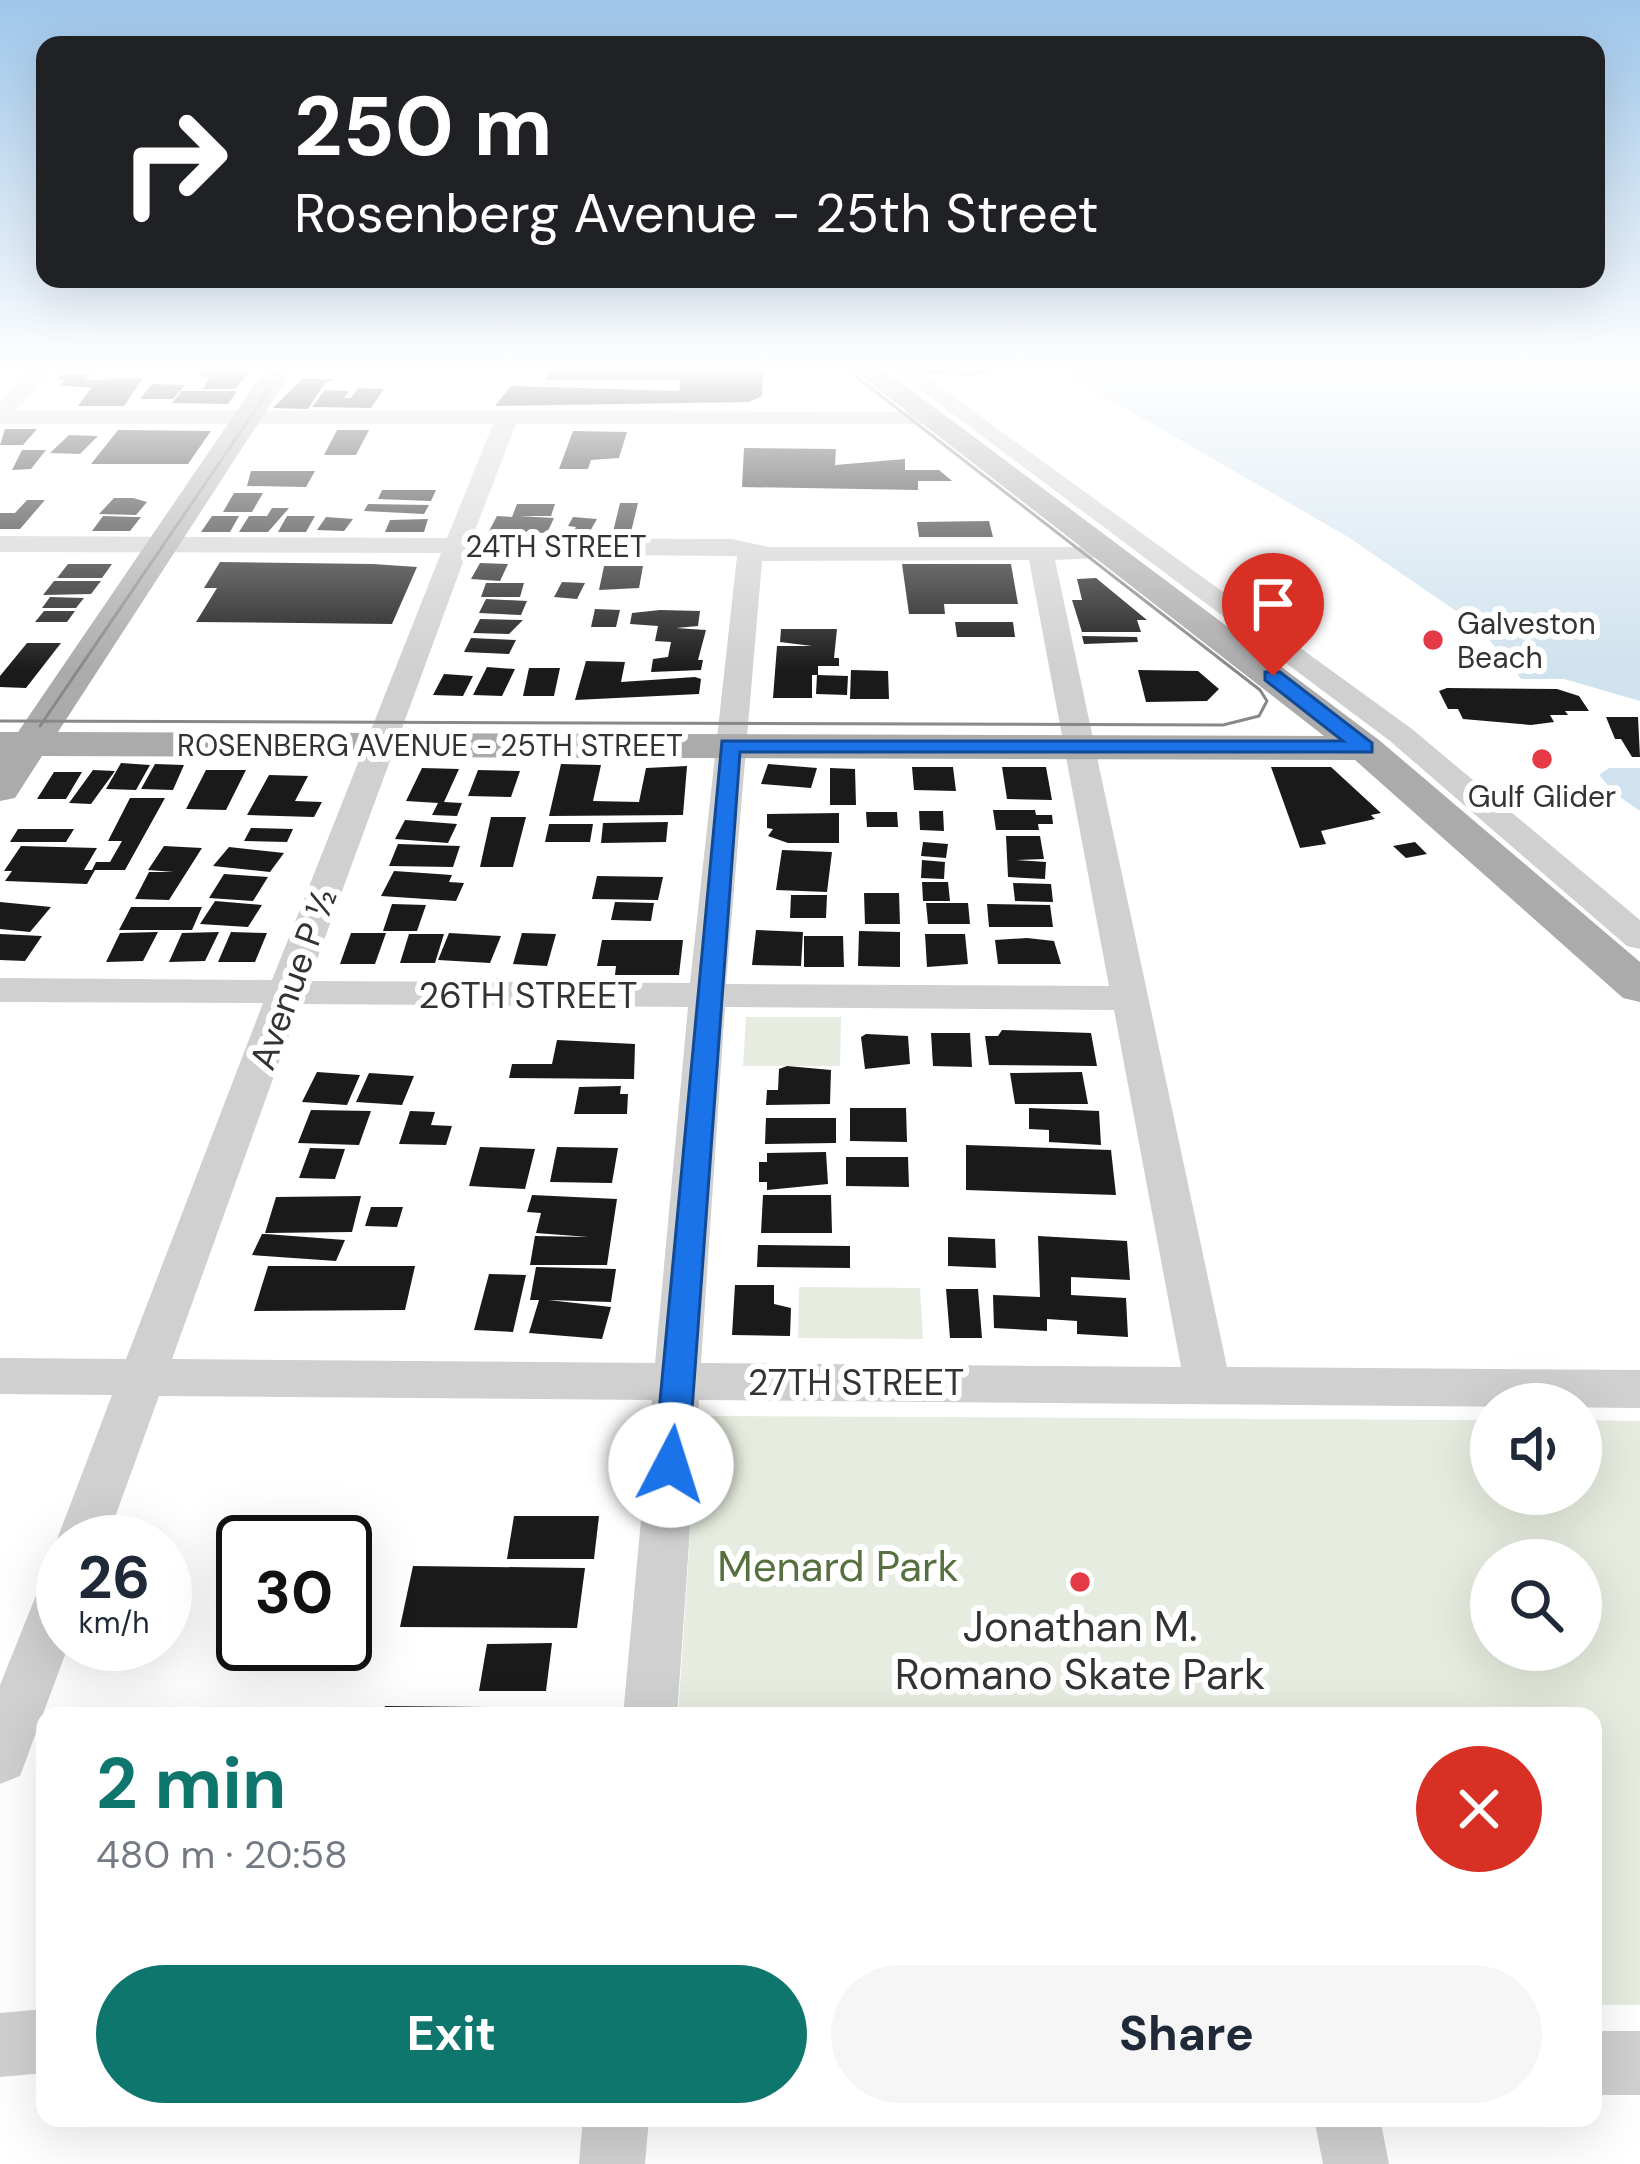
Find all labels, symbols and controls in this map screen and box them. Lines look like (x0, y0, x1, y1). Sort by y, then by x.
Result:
text: 250 m (294, 72, 553, 181)
icon: right (96, 84, 252, 240)
text: Rosenberg Avenue - 25th Street (294, 178, 1099, 249)
street label: 24TH STREET (465, 527, 647, 566)
pin (1222, 553, 1324, 676)
icon: arrive (1240, 571, 1306, 637)
place label: Galveston Beach (1457, 604, 1596, 677)
marker: Galveston Beach (1420, 627, 1446, 653)
street label: ROSENBERG AVENUE - 25TH STREET (177, 726, 683, 765)
marker: Gulf Glider (1529, 746, 1555, 772)
place label: Gulf Glider (1468, 777, 1616, 816)
street label: Avenue P ½ (239, 882, 347, 1076)
street label: 26TH STREET (418, 972, 638, 1019)
street label: 27TH STREET (748, 1359, 964, 1406)
map controls (1470, 1383, 1602, 1671)
button: sound (1470, 1383, 1602, 1515)
position arrow (608, 1402, 734, 1528)
speed limit sign: 30 (216, 1515, 372, 1671)
text: 26 (78, 1538, 150, 1617)
park label: Menard Park (717, 1539, 959, 1594)
button: search (1470, 1539, 1602, 1671)
marker: Jonathan M. Romano Skate Park (1067, 1569, 1093, 1595)
place label: Jonathan M. Romano Skate Park (895, 1599, 1265, 1702)
text: km/h (79, 1603, 149, 1642)
text: 2 min (96, 1737, 286, 1830)
button: close (1416, 1746, 1542, 1872)
text: 480 m · 20:58 (96, 1829, 348, 1880)
button: Exit (96, 1965, 807, 2103)
button: Share (831, 1965, 1542, 2103)

